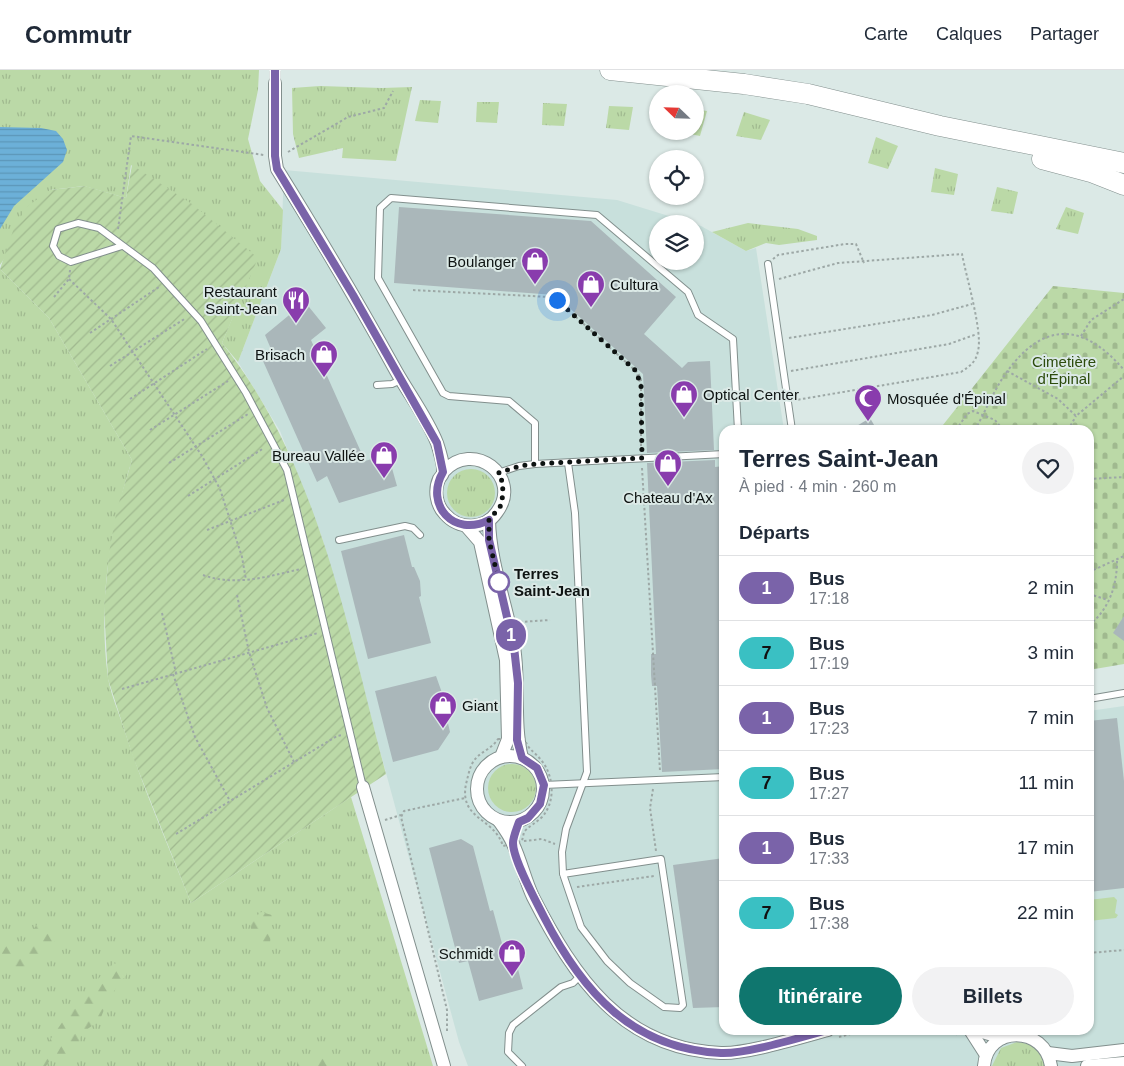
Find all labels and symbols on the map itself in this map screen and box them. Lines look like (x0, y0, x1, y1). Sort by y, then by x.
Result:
north arrow (649, 85, 704, 140)
shop icon: Boulanger (520, 246, 550, 285)
place label: Boulanger (448, 253, 516, 270)
shop icon: Cultura (576, 269, 606, 308)
place label: Cultura (610, 276, 659, 293)
place label: Restaurant Saint-Jean (204, 283, 278, 317)
restaurant icon: Restaurant Saint-Jean (281, 285, 311, 324)
your location (545, 288, 570, 313)
shop icon: Brisach (309, 339, 339, 378)
place label: Brisach (255, 346, 305, 363)
park label: Cimetière d'Épinal (1032, 353, 1096, 387)
shop icon: Optical Center (669, 379, 699, 418)
mosque icon: Mosquée d'Épinal (853, 383, 883, 422)
place label: Optical Center (703, 386, 799, 403)
place label: Mosquée d'Épinal (887, 390, 1006, 407)
shop icon: Bureau Vallée (369, 440, 399, 479)
place label: Bureau Vallée (272, 447, 365, 464)
shop icon: Chateau d'Ax (653, 448, 683, 487)
place label: Chateau d'Ax (623, 489, 713, 506)
place label: Terres Saint-Jean (514, 565, 590, 599)
marker: Terres Saint-Jean (488, 571, 510, 593)
line badge: 1 (495, 619, 527, 651)
shop icon: Giant (428, 690, 458, 729)
place label: Giant (462, 697, 499, 714)
shop icon: Schmidt (497, 938, 527, 977)
place label: Schmidt (439, 945, 494, 962)

